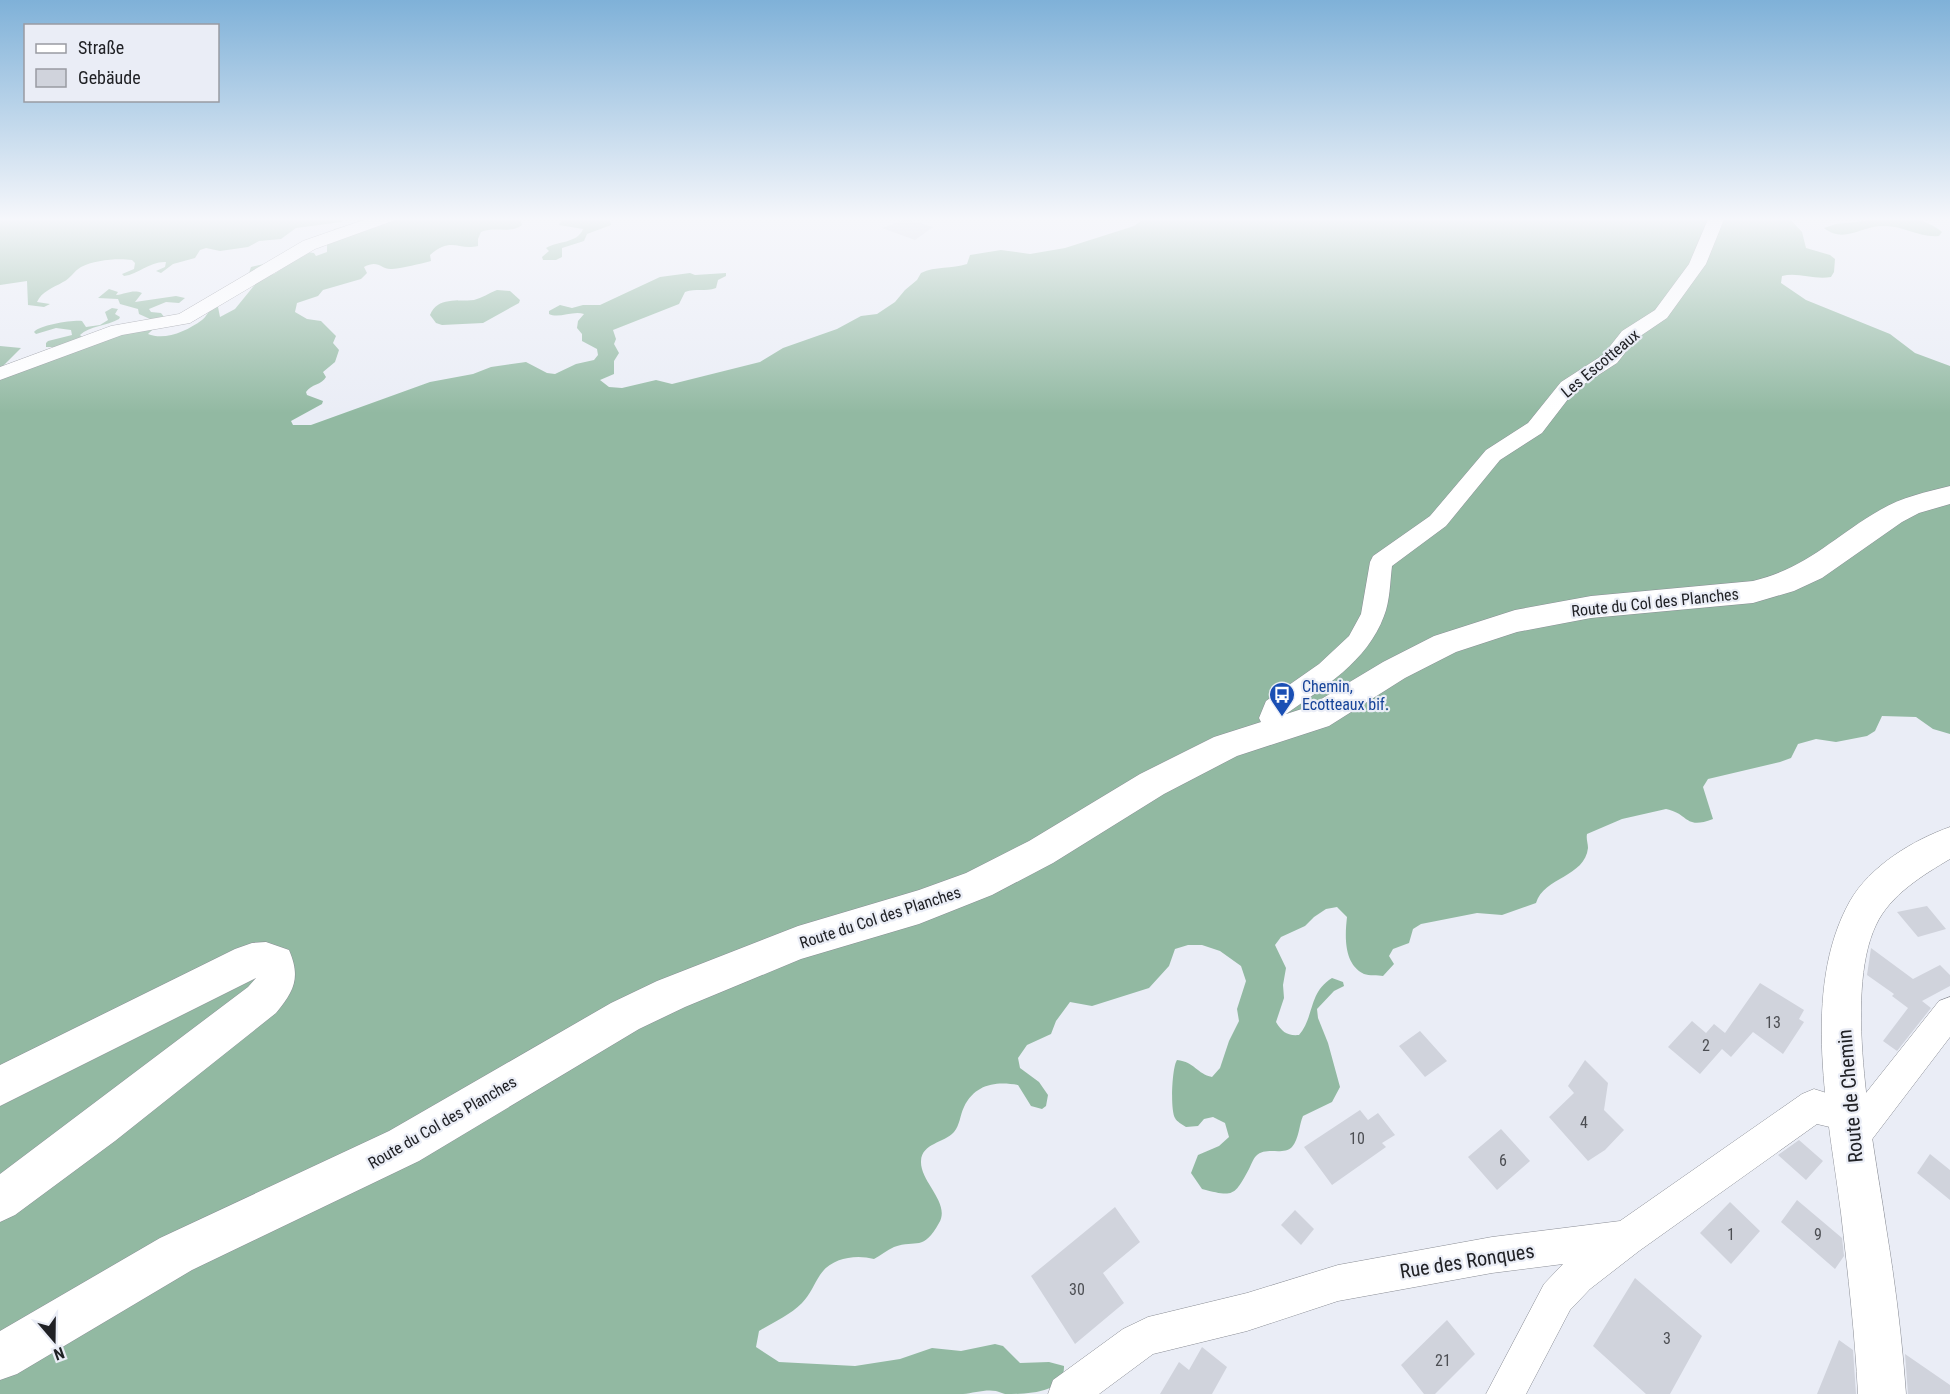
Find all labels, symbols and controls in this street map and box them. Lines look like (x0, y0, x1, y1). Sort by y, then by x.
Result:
legend (24, 24, 219, 102)
text: Straße (78, 37, 124, 58)
text: Gebäude (78, 67, 141, 88)
street label: Les Escotteaux (1557, 325, 1643, 402)
street label: Route du Col des Planches (1570, 584, 1740, 621)
place label: Chemin, Ecotteaux bif. (1302, 677, 1389, 714)
bus stop icon: Chemin, Ecotteaux bif. (1267, 680, 1297, 718)
street label: Route du Col des Planches (797, 882, 963, 953)
house number: 13 (1765, 1013, 1781, 1032)
street label: Route de Chemin (1832, 1028, 1868, 1164)
house number: 2 (1702, 1036, 1710, 1055)
street label: Route du Col des Planches (365, 1072, 520, 1173)
house number: 4 (1580, 1113, 1588, 1132)
house number: 10 (1349, 1129, 1365, 1148)
house number: 6 (1499, 1151, 1507, 1170)
house number: 1 (1727, 1225, 1735, 1244)
house number: 9 (1814, 1225, 1822, 1244)
street label: Rue des Ronques (1398, 1239, 1536, 1283)
house number: 30 (1069, 1280, 1085, 1299)
north arrow (24, 1310, 84, 1370)
house number: 3 (1663, 1329, 1671, 1348)
text: N (51, 1343, 67, 1364)
house number: 21 (1435, 1351, 1451, 1370)

